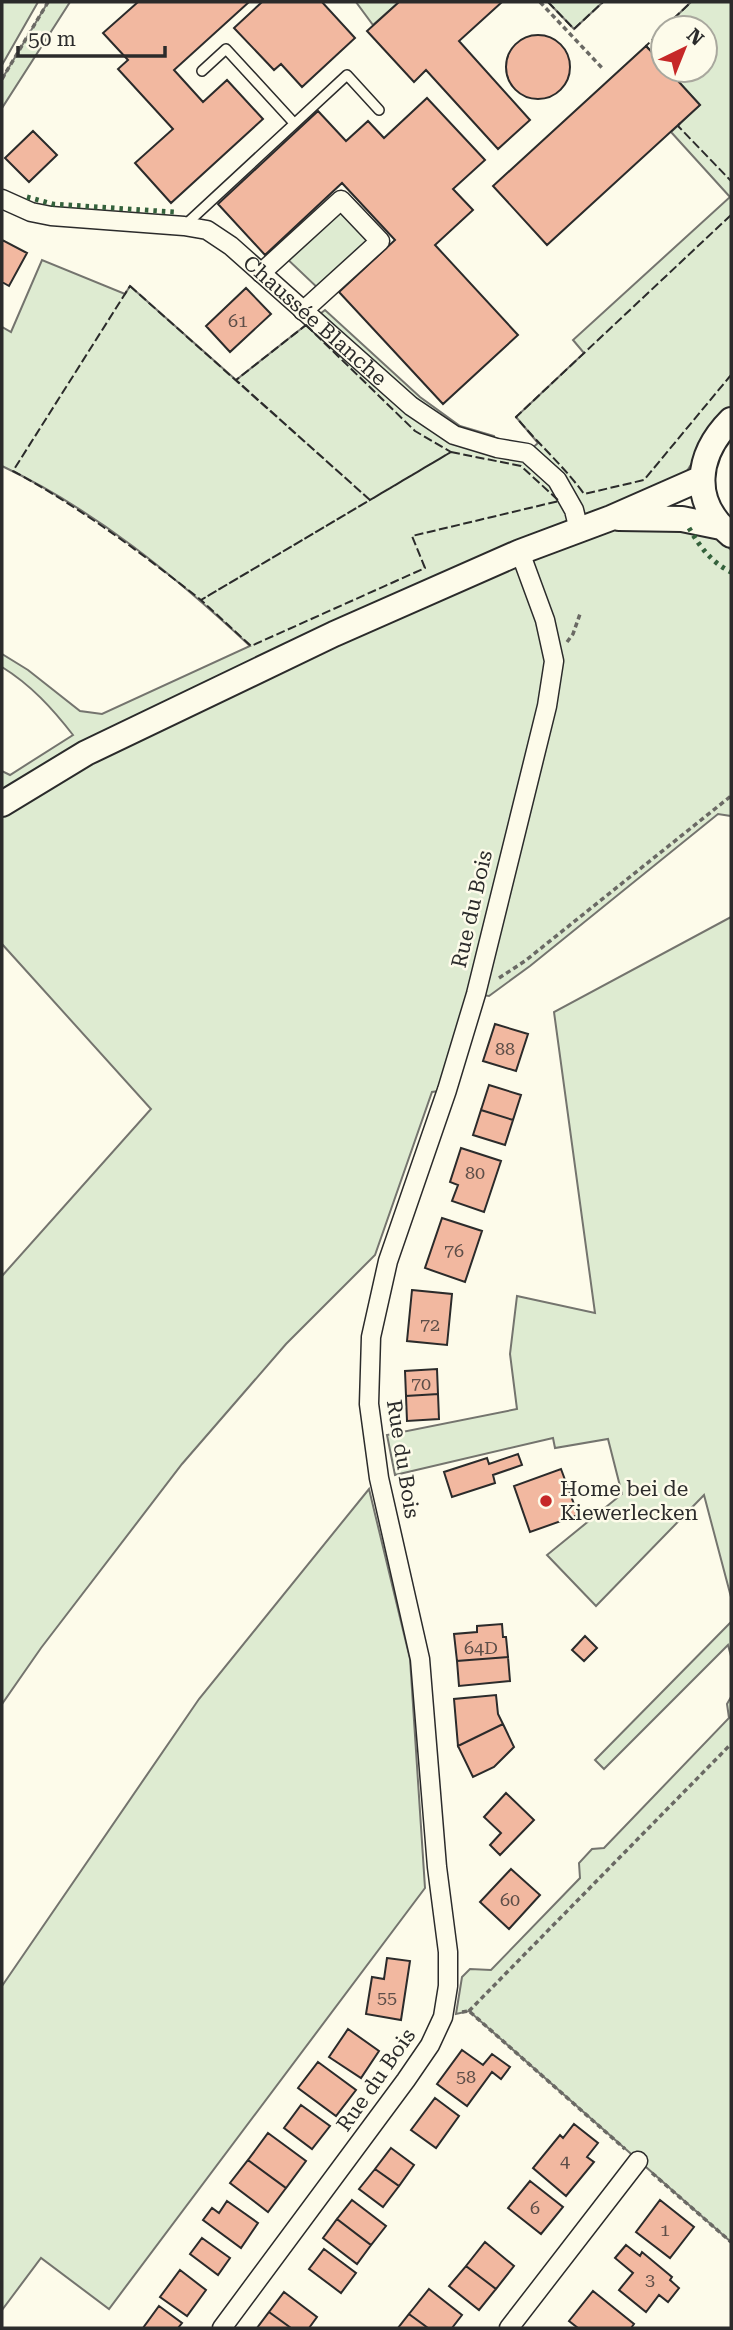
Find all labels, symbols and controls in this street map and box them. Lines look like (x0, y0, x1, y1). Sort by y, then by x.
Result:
scale bar (18, 14, 164, 58)
north arrow (649, 14, 719, 84)
text: N (682, 24, 709, 51)
text: 50 m (28, 27, 76, 51)
street label: Chaussée Blanche (238, 251, 392, 391)
house number: 61 (228, 310, 248, 331)
street label: Rue du Bois (447, 848, 497, 970)
house number: 88 (495, 1038, 515, 1059)
house number: 80 (465, 1162, 485, 1183)
house number: 76 (444, 1240, 464, 1261)
house number: 72 (420, 1314, 440, 1335)
house number: 70 (411, 1373, 431, 1394)
street label: Rue du Bois (382, 1398, 424, 1520)
place label: Home bei de Kiewerlecken (560, 1477, 698, 1525)
marker: Home bei de Kiewerlecken (538, 1493, 554, 1509)
house number: 64D (464, 1637, 498, 1658)
house number: 60 (500, 1889, 520, 1910)
house number: 55 (377, 1987, 397, 2008)
street label: Rue du Bois (332, 2024, 420, 2136)
house number: 58 (456, 2066, 476, 2087)
house number: 4 (560, 2150, 570, 2171)
house number: 6 (530, 2197, 540, 2218)
house number: 1 (660, 2219, 670, 2240)
house number: 3 (645, 2269, 655, 2290)

